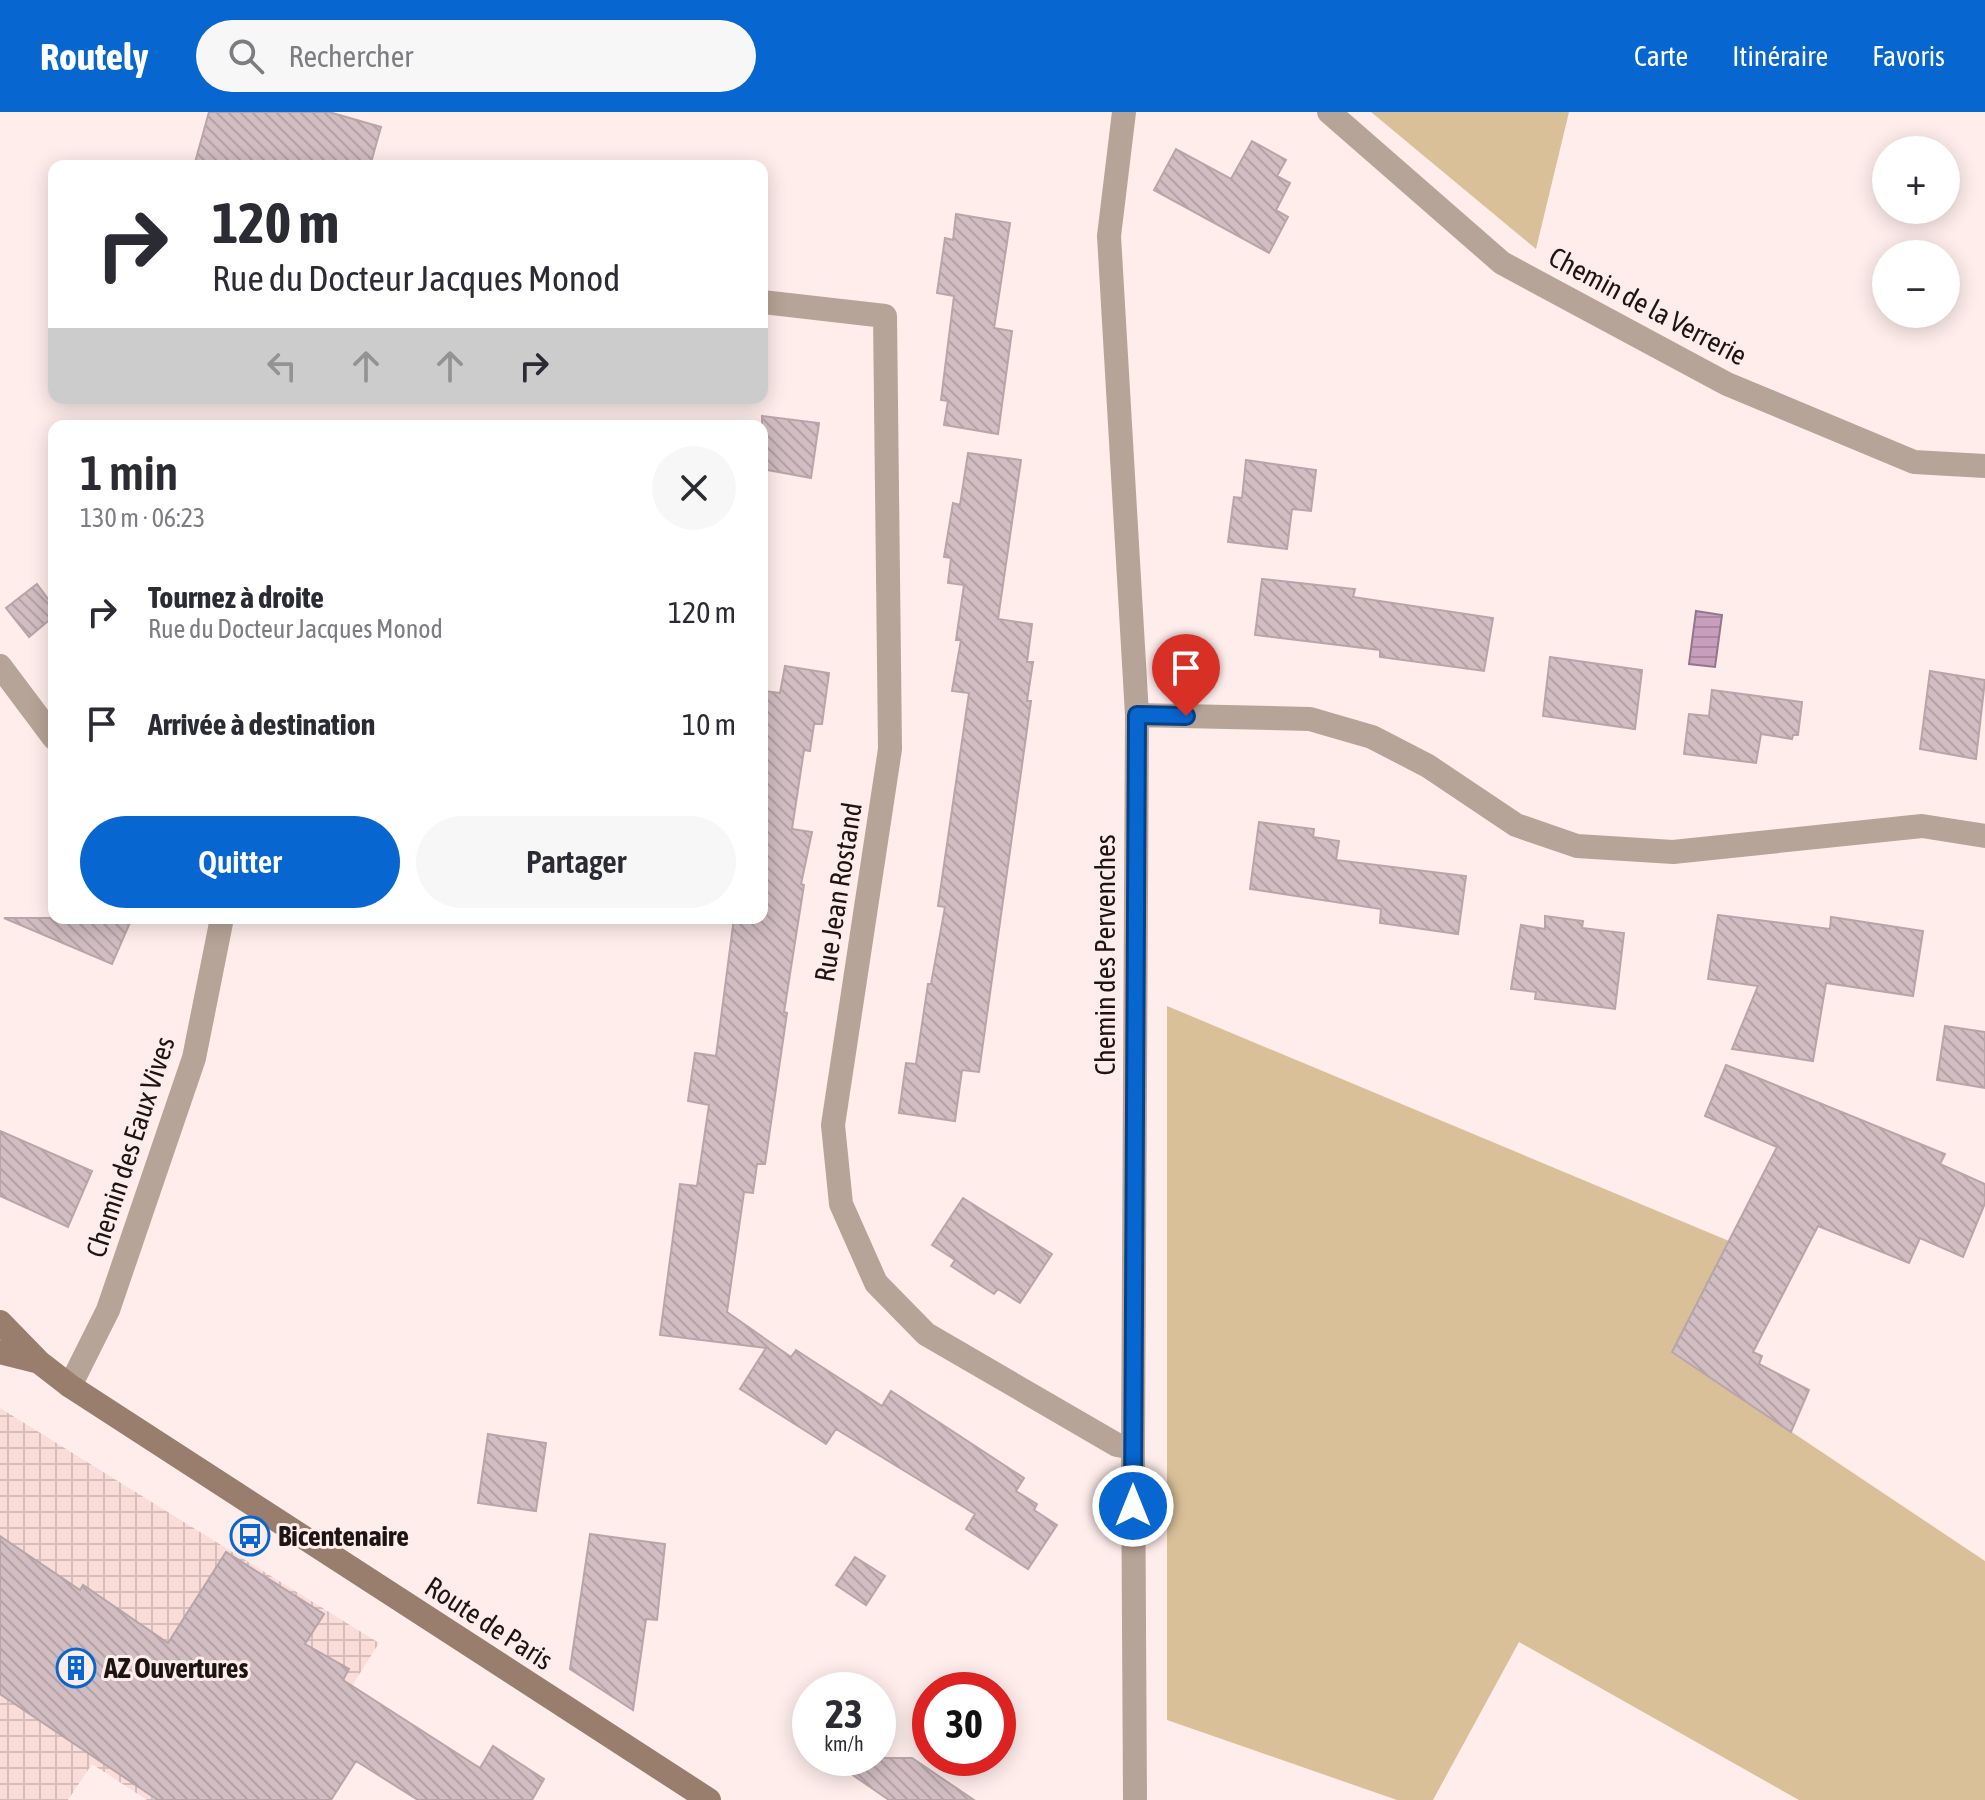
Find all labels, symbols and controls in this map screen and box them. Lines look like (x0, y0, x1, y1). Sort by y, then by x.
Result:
search box (196, 20, 756, 92)
icon: search (224, 34, 268, 78)
text: Routely (40, 35, 148, 78)
text: Rechercher (288, 39, 413, 73)
text: Carte (1634, 40, 1688, 72)
text: Itinéraire (1732, 40, 1828, 72)
text: Favoris (1872, 40, 1945, 72)
map controls (1872, 136, 1960, 328)
button: + (1872, 136, 1960, 224)
text: 120 m (212, 191, 339, 255)
icon: right (80, 192, 184, 296)
street label: Chemin de la Verrerie (1544, 240, 1752, 372)
button: − (1872, 240, 1960, 328)
text: Rue du Docteur Jacques Monod (212, 257, 620, 299)
icon: left (260, 344, 304, 388)
icon: ahead (344, 344, 388, 388)
icon: ahead (428, 344, 472, 388)
icon: right (512, 344, 556, 388)
text: 1 min (80, 445, 178, 500)
button: close (652, 446, 736, 530)
text: 130 m · 06:23 (80, 503, 205, 533)
text: Tournez à droite (148, 580, 324, 614)
icon: right (80, 590, 124, 634)
text: 120 m (668, 595, 736, 629)
text: Rue du Docteur Jacques Monod (148, 614, 443, 644)
pin (1152, 634, 1220, 716)
icon: arrive (1164, 646, 1208, 690)
icon: arrive (80, 702, 124, 746)
text: Arrivée à destination (148, 707, 375, 741)
text: 10 m (682, 707, 736, 741)
street label: Rue Jean Rostand (808, 800, 868, 984)
button: Quitter (80, 816, 400, 908)
button: Partager (416, 816, 736, 908)
street label: Chemin des Pervenches (1089, 834, 1121, 1076)
street label: Chemin des Eaux Vives (79, 1033, 181, 1261)
position arrow (1091, 1464, 1175, 1548)
bus stop icon: Bicentenaire (229, 1515, 271, 1557)
place label: Bicentenaire (278, 1520, 409, 1552)
street label: Route de Paris (419, 1570, 559, 1676)
building icon: AZ Ouvertures (55, 1647, 97, 1689)
place label: AZ Ouvertures (103, 1652, 249, 1684)
speed limit sign: 30 (912, 1672, 1016, 1776)
text: 23 (825, 1691, 863, 1736)
text: km/h (824, 1732, 864, 1755)

